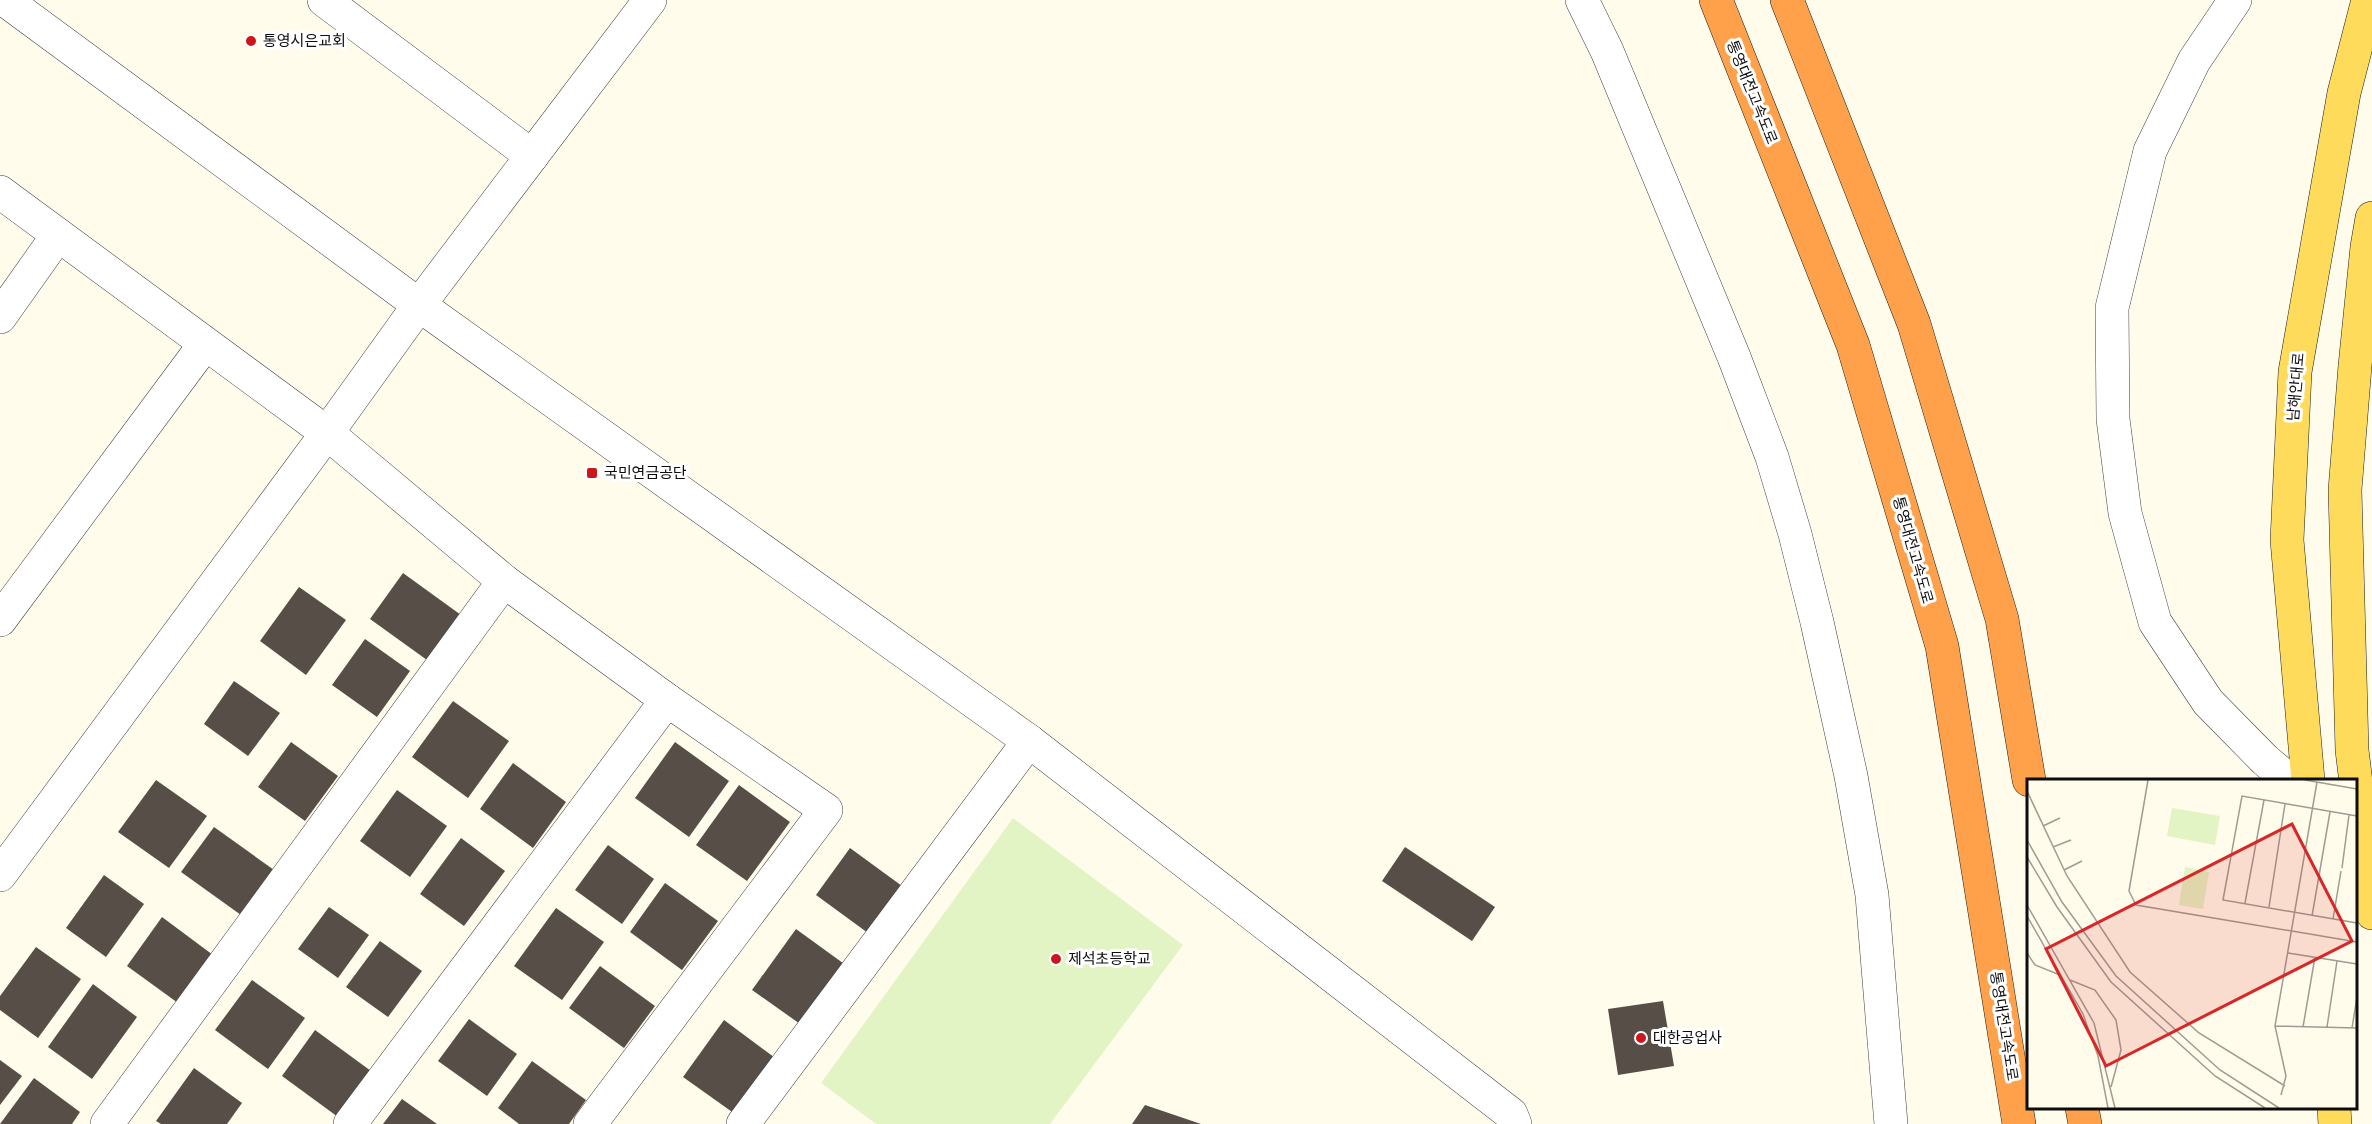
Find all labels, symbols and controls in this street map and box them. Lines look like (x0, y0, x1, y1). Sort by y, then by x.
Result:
place label: 통영시은교회 (263, 31, 346, 50)
marker: 통영시은교회 (244, 34, 258, 48)
street label: 통영대전고속도로 (1723, 37, 1782, 147)
street label: 남해안대로 (2283, 352, 2308, 422)
place label: 국민연금공단 (604, 463, 687, 482)
marker: 국민연금공단 (585, 466, 599, 480)
street label: 통영대전고속도로 (1889, 494, 1938, 606)
inset map (2027, 779, 2357, 1109)
place label: 제석초등학교 (1068, 949, 1151, 968)
marker: 제석초등학교 (1049, 952, 1063, 966)
street label: 통영대전고속도로 (1986, 970, 2023, 1082)
place label: 대한공업사 (1653, 1028, 1722, 1047)
marker: 대한공업사 (1634, 1031, 1648, 1045)

